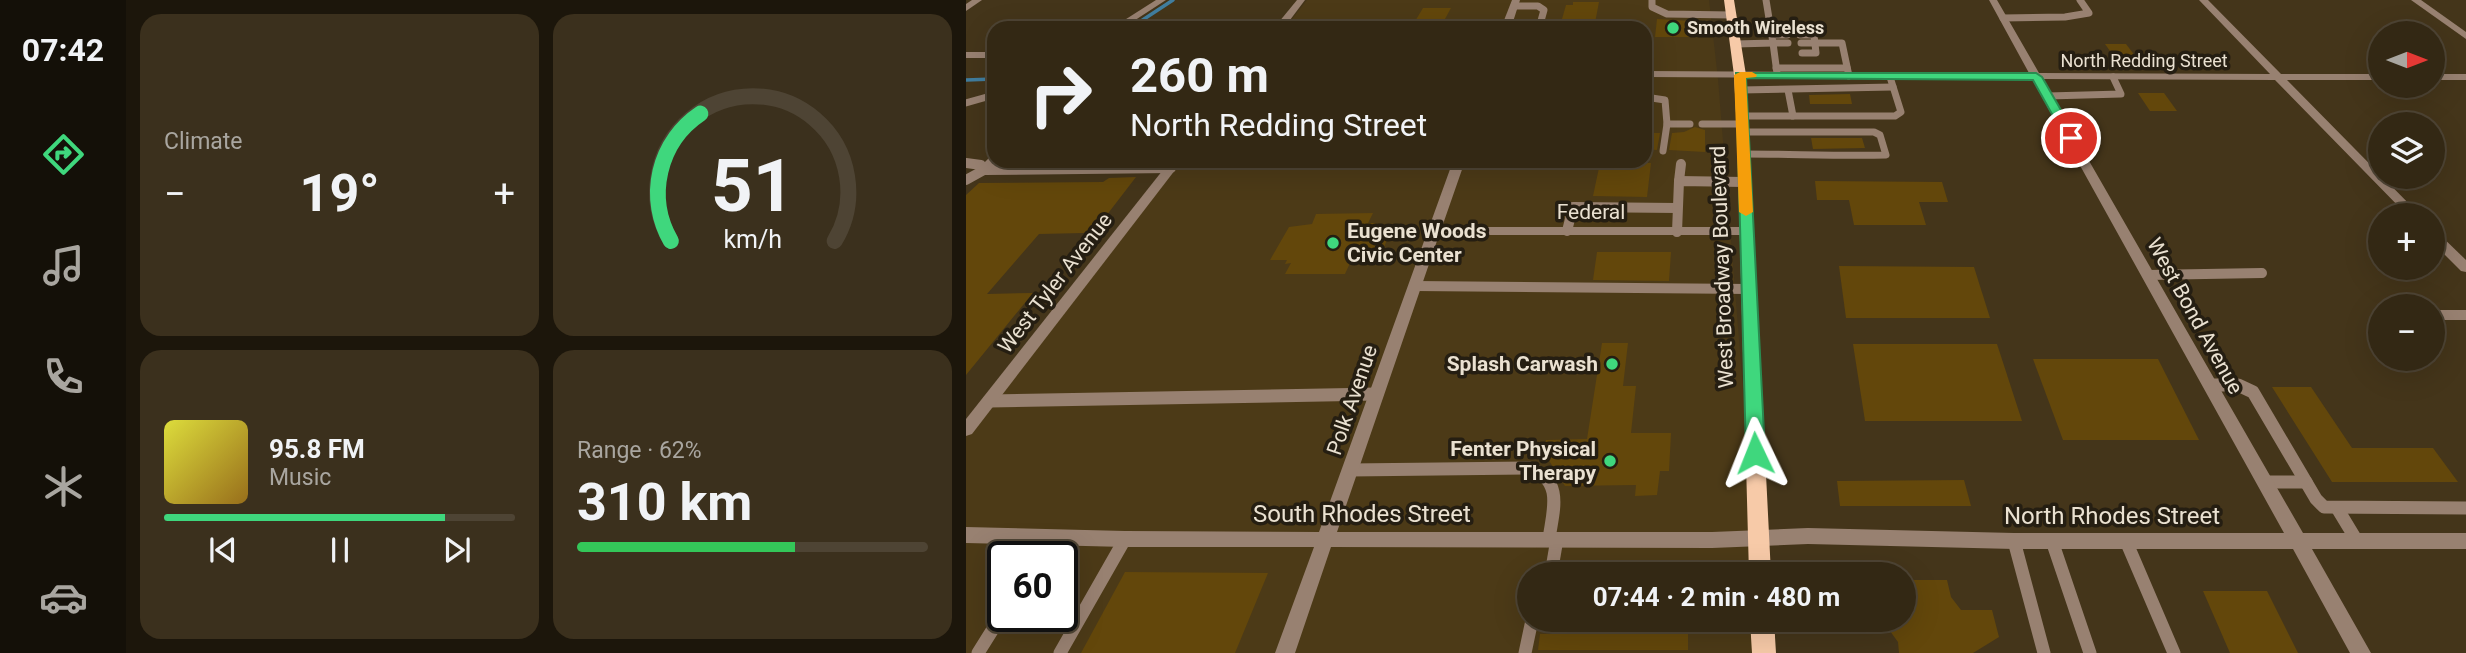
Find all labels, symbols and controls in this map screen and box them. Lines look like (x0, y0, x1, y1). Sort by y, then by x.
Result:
place label: Smooth Wireless (1687, 17, 1824, 38)
marker: Smooth Wireless (1665, 20, 1681, 36)
north arrow (2368, 21, 2445, 98)
map controls (2368, 21, 2445, 371)
text: 07:42 (22, 31, 104, 69)
text: 260 m (1130, 47, 1269, 104)
icon: right (1015, 49, 1106, 140)
street label: North Redding Street (2060, 50, 2228, 71)
text: North Redding Street (1130, 106, 1427, 144)
pin (2041, 108, 2101, 168)
button: layers (2368, 112, 2445, 189)
icon: arrive (2052, 119, 2090, 157)
text: Climate (164, 128, 243, 155)
icon: directions (39, 130, 88, 179)
text: 51 (711, 143, 794, 229)
street label: West Broadway Boulevard (1706, 145, 1738, 389)
text: 19° (300, 163, 380, 224)
text: − (164, 172, 186, 216)
text: + (493, 172, 515, 216)
street label: Federal (1557, 200, 1625, 224)
button: + (2368, 203, 2445, 280)
street label: West Tyler Avenue (993, 208, 1117, 358)
place label: Eugene Woods Civic Center (1347, 219, 1487, 267)
text: km/h (723, 225, 782, 254)
street label: West Bond Avenue (2142, 234, 2248, 398)
marker: Eugene Woods Civic Center (1325, 235, 1341, 251)
icon: music (39, 241, 88, 290)
button: − (2368, 294, 2445, 371)
street label: Polk Avenue (1322, 342, 1382, 458)
icon: phone (39, 352, 88, 401)
place label: Splash Carwash (1447, 352, 1598, 376)
marker: Splash Carwash (1604, 356, 1620, 372)
position arrow (1718, 416, 1792, 490)
text: 95.8 FM (269, 434, 365, 464)
text: Range · 62% (577, 437, 702, 464)
place label: Fenter Physical Therapy (1450, 437, 1596, 485)
marker: Fenter Physical Therapy (1602, 453, 1618, 469)
icon: climate (39, 462, 88, 511)
text: Music (269, 464, 331, 491)
text: 310 km (577, 472, 752, 533)
street label: South Rhodes Street (1253, 500, 1471, 528)
street label: North Rhodes Street (2004, 502, 2220, 530)
icon: previous (204, 531, 242, 569)
icon: pause (321, 531, 359, 569)
icon: next (438, 531, 476, 569)
speed limit sign: 60 (987, 541, 1078, 632)
icon: car (39, 573, 88, 622)
text: 07:44 · 2 min · 480 m (1593, 582, 1840, 612)

